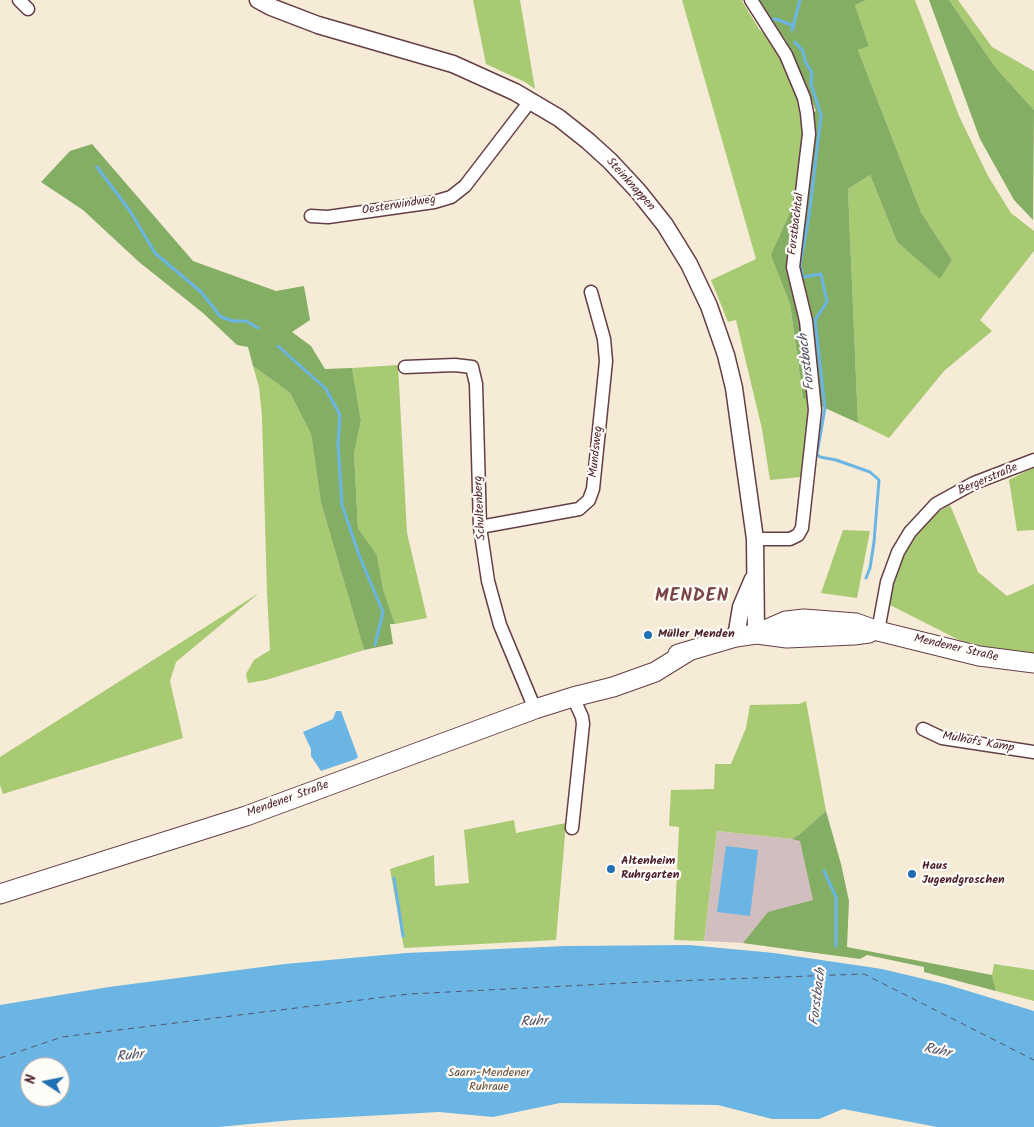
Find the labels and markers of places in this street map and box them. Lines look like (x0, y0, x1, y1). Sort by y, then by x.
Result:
place label: Müller Menden (658, 628, 735, 642)
marker: Müller Menden (642, 629, 654, 641)
place label: Altenheim Ruhrgarten (621, 855, 679, 883)
place label: Haus Jugendgroschen (922, 860, 1005, 888)
marker: Altenheim Ruhrgarten (605, 863, 617, 875)
marker: Haus Jugendgroschen (906, 868, 918, 880)

